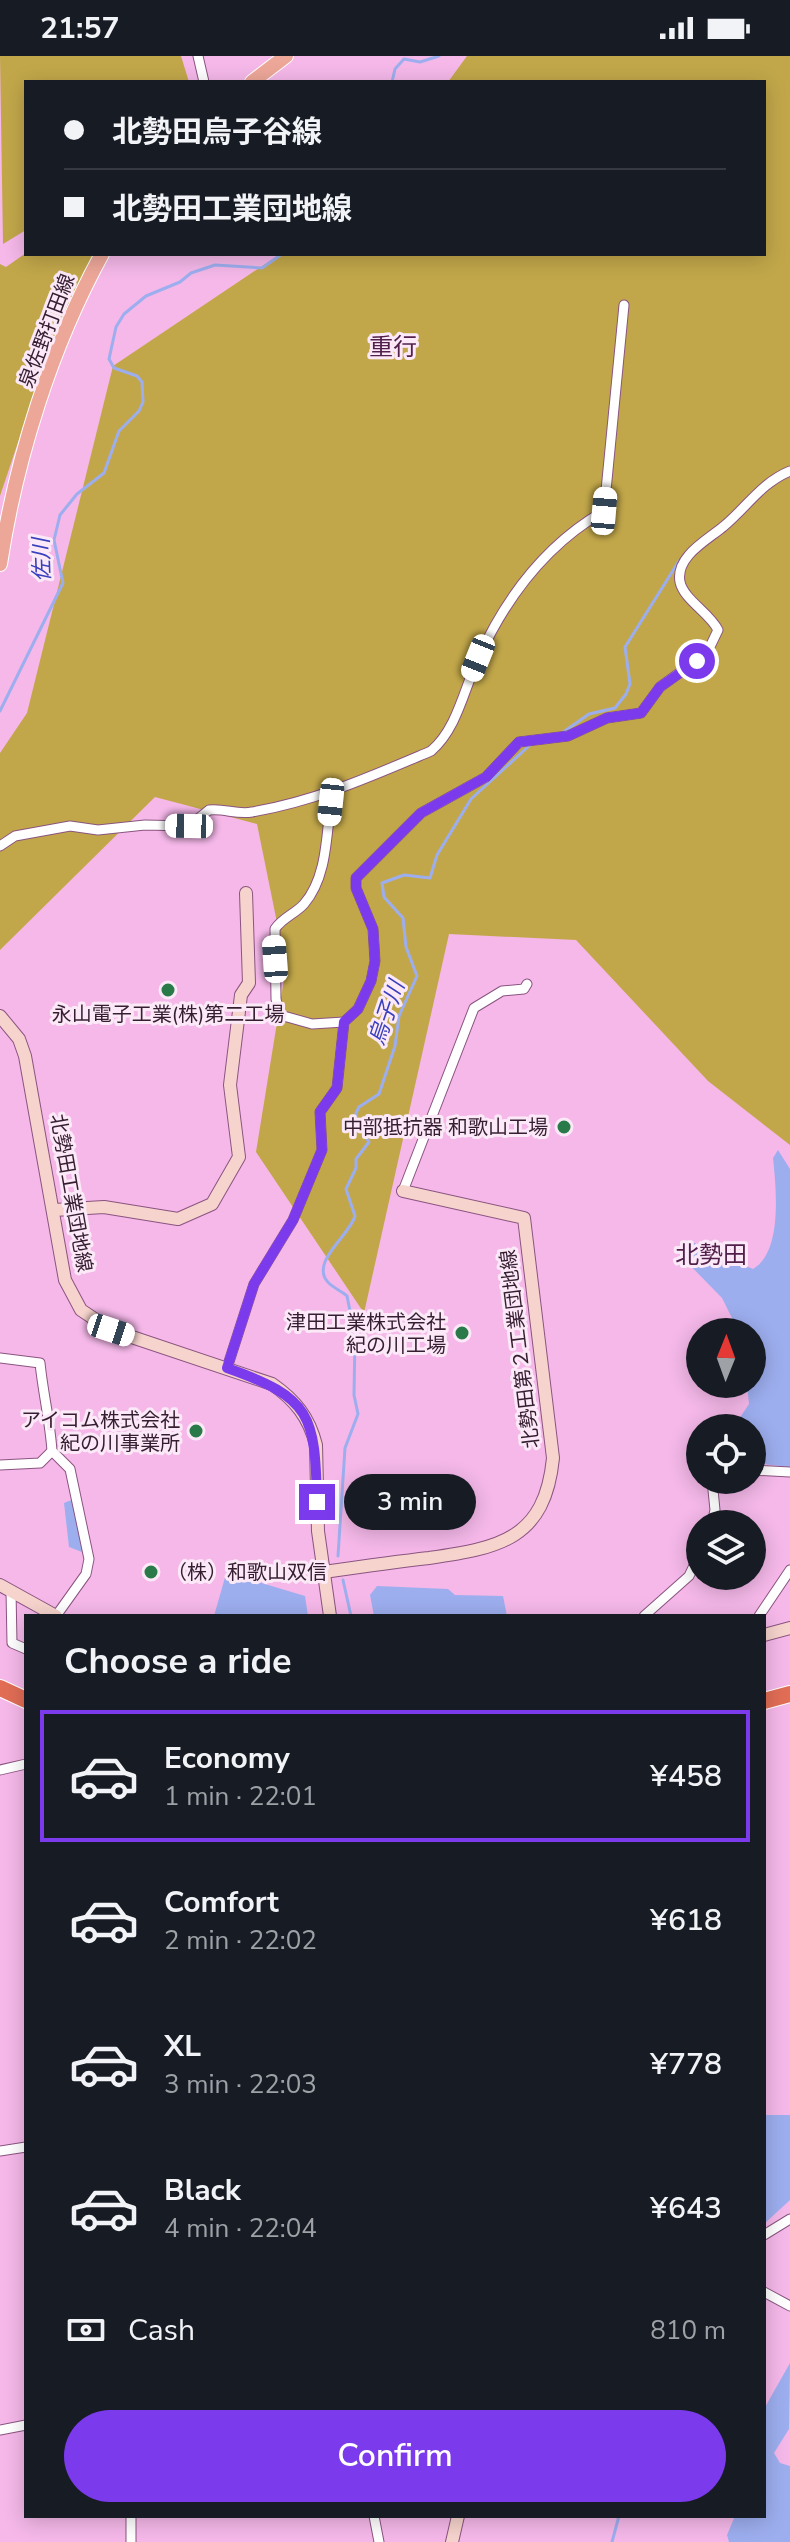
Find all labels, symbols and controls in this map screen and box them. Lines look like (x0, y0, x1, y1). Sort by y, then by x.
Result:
text: 21:57 (40, 8, 119, 49)
text: 北勢田烏子谷線 (112, 112, 322, 153)
text: 北勢田工業団地線 (112, 189, 352, 230)
street label: 泉佐野打田線 (13, 270, 81, 392)
district label: 重行 (369, 331, 417, 363)
car (590, 486, 618, 536)
water label: 佐川 (26, 535, 58, 583)
car (458, 631, 498, 685)
route start (679, 643, 715, 679)
car (317, 777, 345, 827)
car (165, 814, 213, 838)
car (261, 934, 289, 984)
water label: 烏子川 (362, 975, 413, 1049)
marker: 永山電子工業(株)第二工場 (159, 981, 177, 999)
place label: 永山電子工業(株)第二工場 (52, 1001, 284, 1028)
street label: 北勢田工業団地線 (44, 1112, 98, 1274)
place label: 中部抵抗器 和歌山工場 (343, 1114, 548, 1141)
marker: 中部抵抗器 和歌山工場 (555, 1118, 573, 1136)
district label: 北勢田 (675, 1239, 747, 1271)
street label: 北勢田第２工業団地線 (494, 1248, 546, 1450)
place label: 津田工業株式会社 紀の川工場 (286, 1309, 446, 1359)
car (84, 1311, 138, 1349)
north arrow (686, 1318, 766, 1398)
map controls (686, 1318, 766, 1590)
marker: 津田工業株式会社 紀の川工場 (453, 1324, 471, 1342)
place label: アイコム株式会社 紀の川事業所 (21, 1407, 180, 1457)
button: locate (686, 1414, 766, 1494)
marker: アイコム株式会社 紀の川事業所 (187, 1422, 205, 1440)
callout: 3 min (345, 1474, 477, 1530)
route end (299, 1484, 335, 1520)
text: 3 min (377, 1484, 443, 1519)
button: layers (686, 1510, 766, 1590)
place label: （株）和歌山双信 (167, 1559, 327, 1586)
marker: （株）和歌山双信 (142, 1563, 160, 1581)
text: Choose a ride (64, 1637, 292, 1686)
text: Economy (164, 1738, 290, 1779)
icon: car (68, 1740, 140, 1812)
text: ¥458 (650, 1756, 722, 1797)
text: 1 min · 22:01 (164, 1779, 317, 1814)
text: Comfort (164, 1882, 279, 1923)
icon: car (68, 1884, 140, 1956)
text: ¥618 (650, 1900, 722, 1941)
text: 2 min · 22:02 (164, 1923, 317, 1958)
text: XL (164, 2026, 201, 2067)
icon: car (68, 2028, 140, 2100)
text: ¥778 (650, 2044, 722, 2085)
text: 3 min · 22:03 (164, 2067, 317, 2102)
text: Black (164, 2170, 241, 2211)
icon: car (68, 2172, 140, 2244)
text: ¥643 (650, 2188, 722, 2229)
text: 4 min · 22:04 (164, 2211, 317, 2246)
icon: cash (64, 2308, 108, 2352)
text: Cash (128, 2310, 195, 2351)
text: 810 m (650, 2313, 726, 2348)
button: Confirm (64, 2410, 726, 2502)

